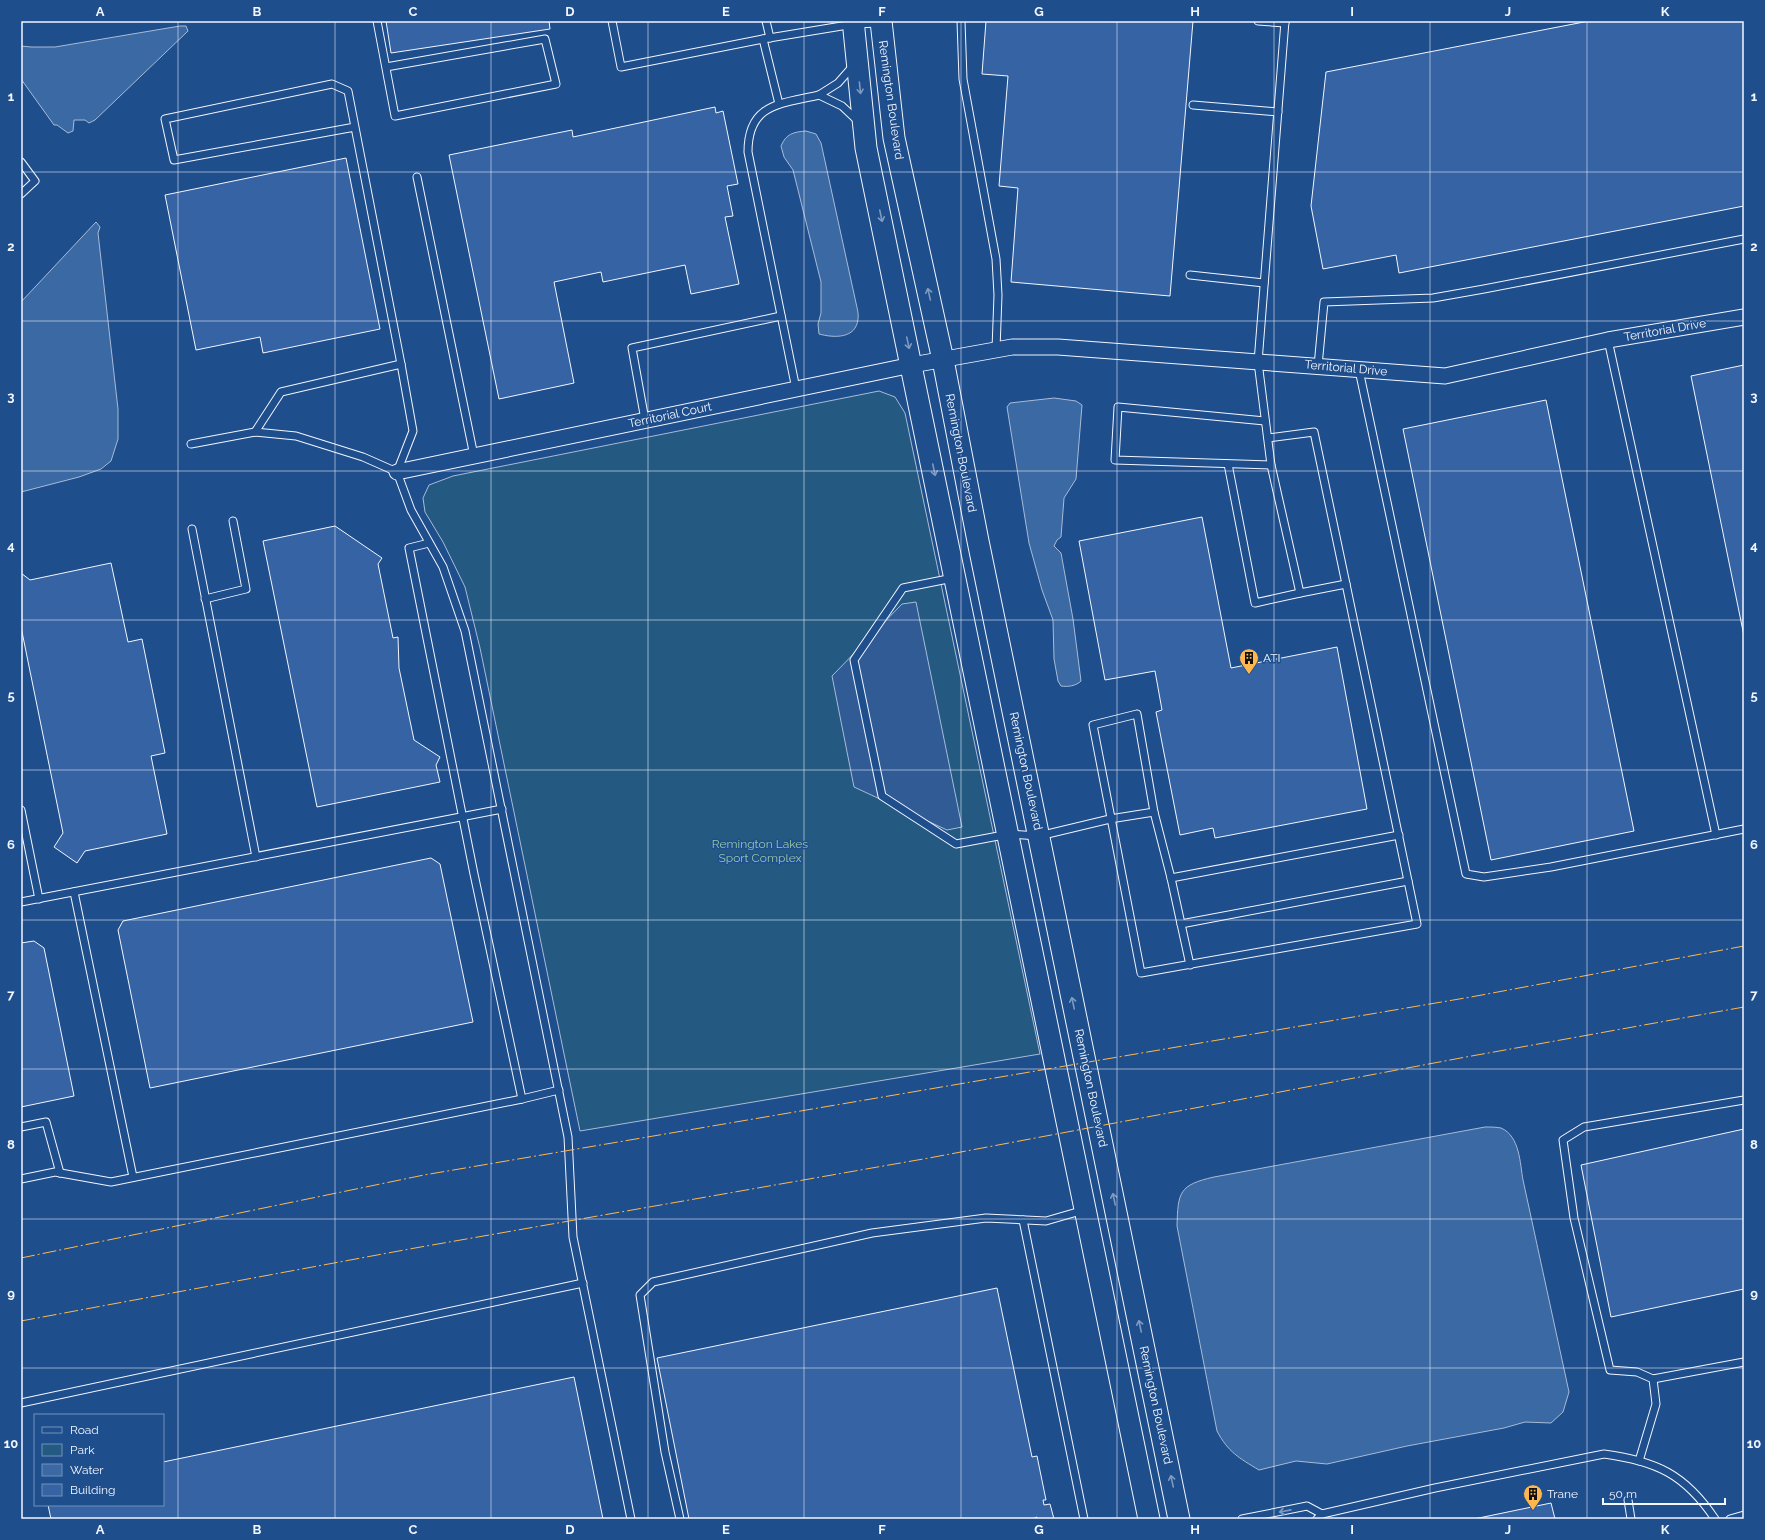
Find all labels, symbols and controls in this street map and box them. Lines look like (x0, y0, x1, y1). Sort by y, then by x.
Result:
text: A (96, 4, 105, 19)
text: B (253, 4, 262, 19)
text: C (409, 4, 418, 19)
text: D (565, 4, 575, 19)
text: E (722, 4, 730, 19)
text: F (878, 4, 886, 19)
text: G (1034, 4, 1044, 19)
text: H (1190, 4, 1200, 19)
text: I (1350, 4, 1354, 19)
text: J (1505, 4, 1511, 19)
text: K (1661, 4, 1670, 19)
street label: Remington Boulevard (876, 39, 906, 161)
one-way arrow (856, 81, 864, 94)
text: 1 (8, 89, 15, 104)
text: 1 (1751, 89, 1758, 104)
one-way arrow (877, 209, 885, 222)
text: 2 (7, 239, 15, 254)
text: 2 (1750, 239, 1758, 254)
one-way arrow (925, 288, 932, 301)
street label: Territorial Drive (1623, 316, 1707, 344)
one-way arrow (904, 336, 912, 349)
street label: Territorial Drive (1304, 357, 1388, 379)
text: 3 (7, 389, 15, 404)
text: 3 (1750, 389, 1758, 404)
street label: Remington Boulevard (943, 392, 979, 514)
street label: Territorial Court (627, 399, 713, 431)
one-way arrow (930, 463, 938, 476)
text: 4 (7, 538, 15, 553)
text: 4 (1750, 538, 1758, 553)
building icon: ATI (1238, 647, 1260, 675)
place label: ATI (1263, 651, 1281, 665)
text: 5 (7, 688, 15, 703)
text: 5 (1750, 688, 1758, 703)
street label: Remington Boulevard (1007, 711, 1045, 831)
text: 6 (7, 837, 15, 852)
park label: Remington Lakes Sport Complex (712, 837, 808, 865)
text: 6 (1750, 837, 1758, 852)
text: 7 (7, 987, 15, 1002)
text: 7 (1750, 987, 1758, 1002)
one-way arrow (1069, 997, 1077, 1010)
street label: Remington Boulevard (1072, 1028, 1110, 1148)
text: 8 (7, 1137, 15, 1152)
text: 8 (1750, 1137, 1758, 1152)
one-way arrow (1109, 1193, 1117, 1206)
text: 9 (7, 1286, 15, 1301)
text: 9 (1750, 1286, 1758, 1301)
one-way arrow (1135, 1320, 1143, 1333)
street label: Remington Boulevard (1137, 1345, 1175, 1465)
legend (34, 1414, 164, 1506)
text: Road (70, 1423, 99, 1437)
text: 10 (4, 1436, 18, 1451)
text: 10 (1747, 1436, 1761, 1451)
text: Park (70, 1443, 95, 1457)
text: Water (70, 1463, 104, 1477)
one-way arrow (1167, 1475, 1175, 1488)
scale bar (1603, 1480, 1725, 1506)
text: Building (70, 1483, 116, 1497)
building icon: Trane (1522, 1483, 1544, 1511)
place label: Trane (1547, 1487, 1578, 1501)
text: 50 m (1609, 1487, 1637, 1501)
one-way arrow (1279, 1507, 1292, 1515)
text: A (96, 1522, 105, 1537)
text: B (253, 1522, 262, 1537)
text: C (409, 1522, 418, 1537)
text: D (565, 1522, 575, 1537)
text: E (722, 1522, 730, 1537)
text: F (878, 1522, 886, 1537)
text: G (1034, 1522, 1044, 1537)
text: H (1190, 1522, 1200, 1537)
text: I (1350, 1522, 1354, 1537)
text: J (1505, 1522, 1511, 1537)
text: K (1661, 1522, 1670, 1537)

